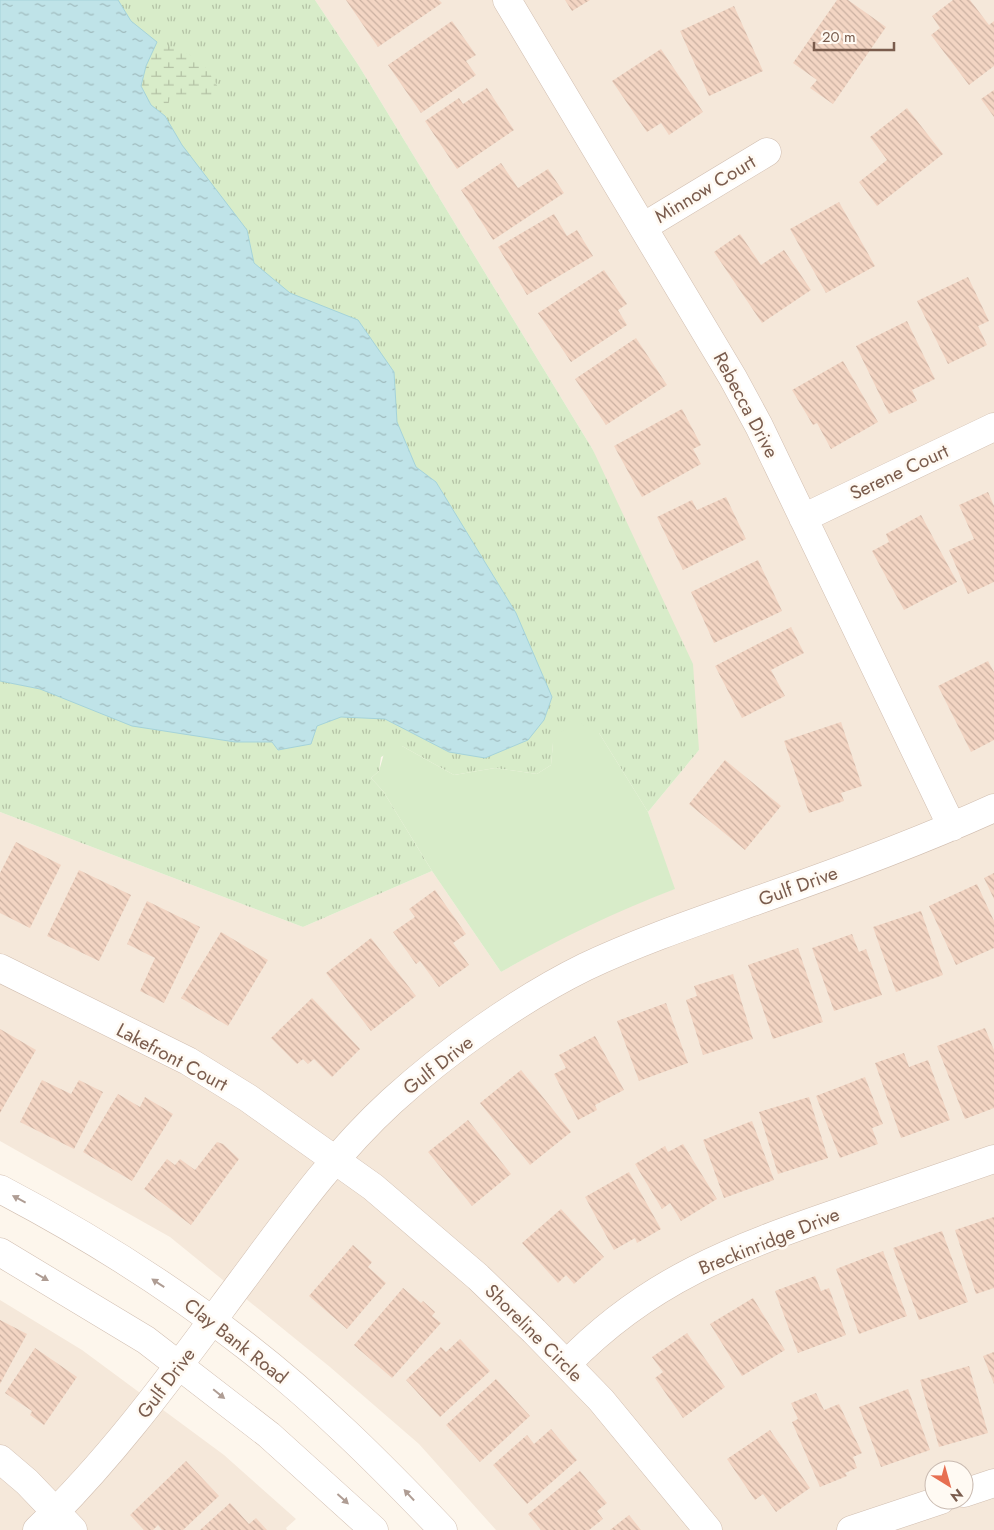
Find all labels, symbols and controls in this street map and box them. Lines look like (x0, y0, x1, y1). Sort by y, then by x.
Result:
scale bar (814, 20, 894, 52)
text: 20 m (822, 26, 856, 48)
street label: Minnow Court (649, 148, 761, 230)
street label: Rebecca Drive (707, 347, 785, 463)
street label: Serene Court (845, 437, 953, 507)
street label: Gulf Drive (755, 859, 842, 913)
street label: Lakefront Court (112, 1016, 233, 1098)
street label: Gulf Drive (397, 1029, 479, 1101)
one-way arrow (12, 1195, 27, 1203)
street label: Breckinridge Drive (694, 1200, 844, 1282)
one-way arrow (35, 1273, 50, 1281)
one-way arrow (152, 1278, 165, 1288)
street label: Shoreline Circle (479, 1278, 589, 1388)
street label: Clay Bank Road (178, 1292, 294, 1390)
street label: Gulf Drive (130, 1342, 202, 1424)
one-way arrow (212, 1389, 225, 1400)
north arrow (924, 1460, 974, 1510)
text: N (946, 1484, 967, 1507)
one-way arrow (403, 1489, 415, 1501)
one-way arrow (336, 1494, 349, 1505)

